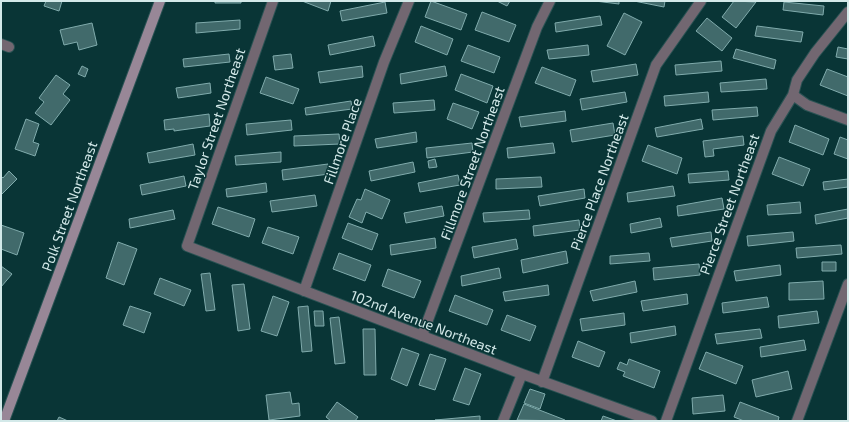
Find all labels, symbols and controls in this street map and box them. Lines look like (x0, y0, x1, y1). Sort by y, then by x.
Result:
street label: Taylor Street Northeast (184, 46, 248, 192)
street label: Fillmore Street Northeast (436, 84, 508, 242)
street label: Fillmore Place (319, 96, 365, 186)
street label: Pierce Place Northeast (566, 111, 632, 253)
street label: Pierce Street Northeast (696, 131, 762, 277)
street label: Polk Street Northeast (38, 139, 100, 273)
street label: 102nd Avenue Northeast (348, 286, 500, 358)

